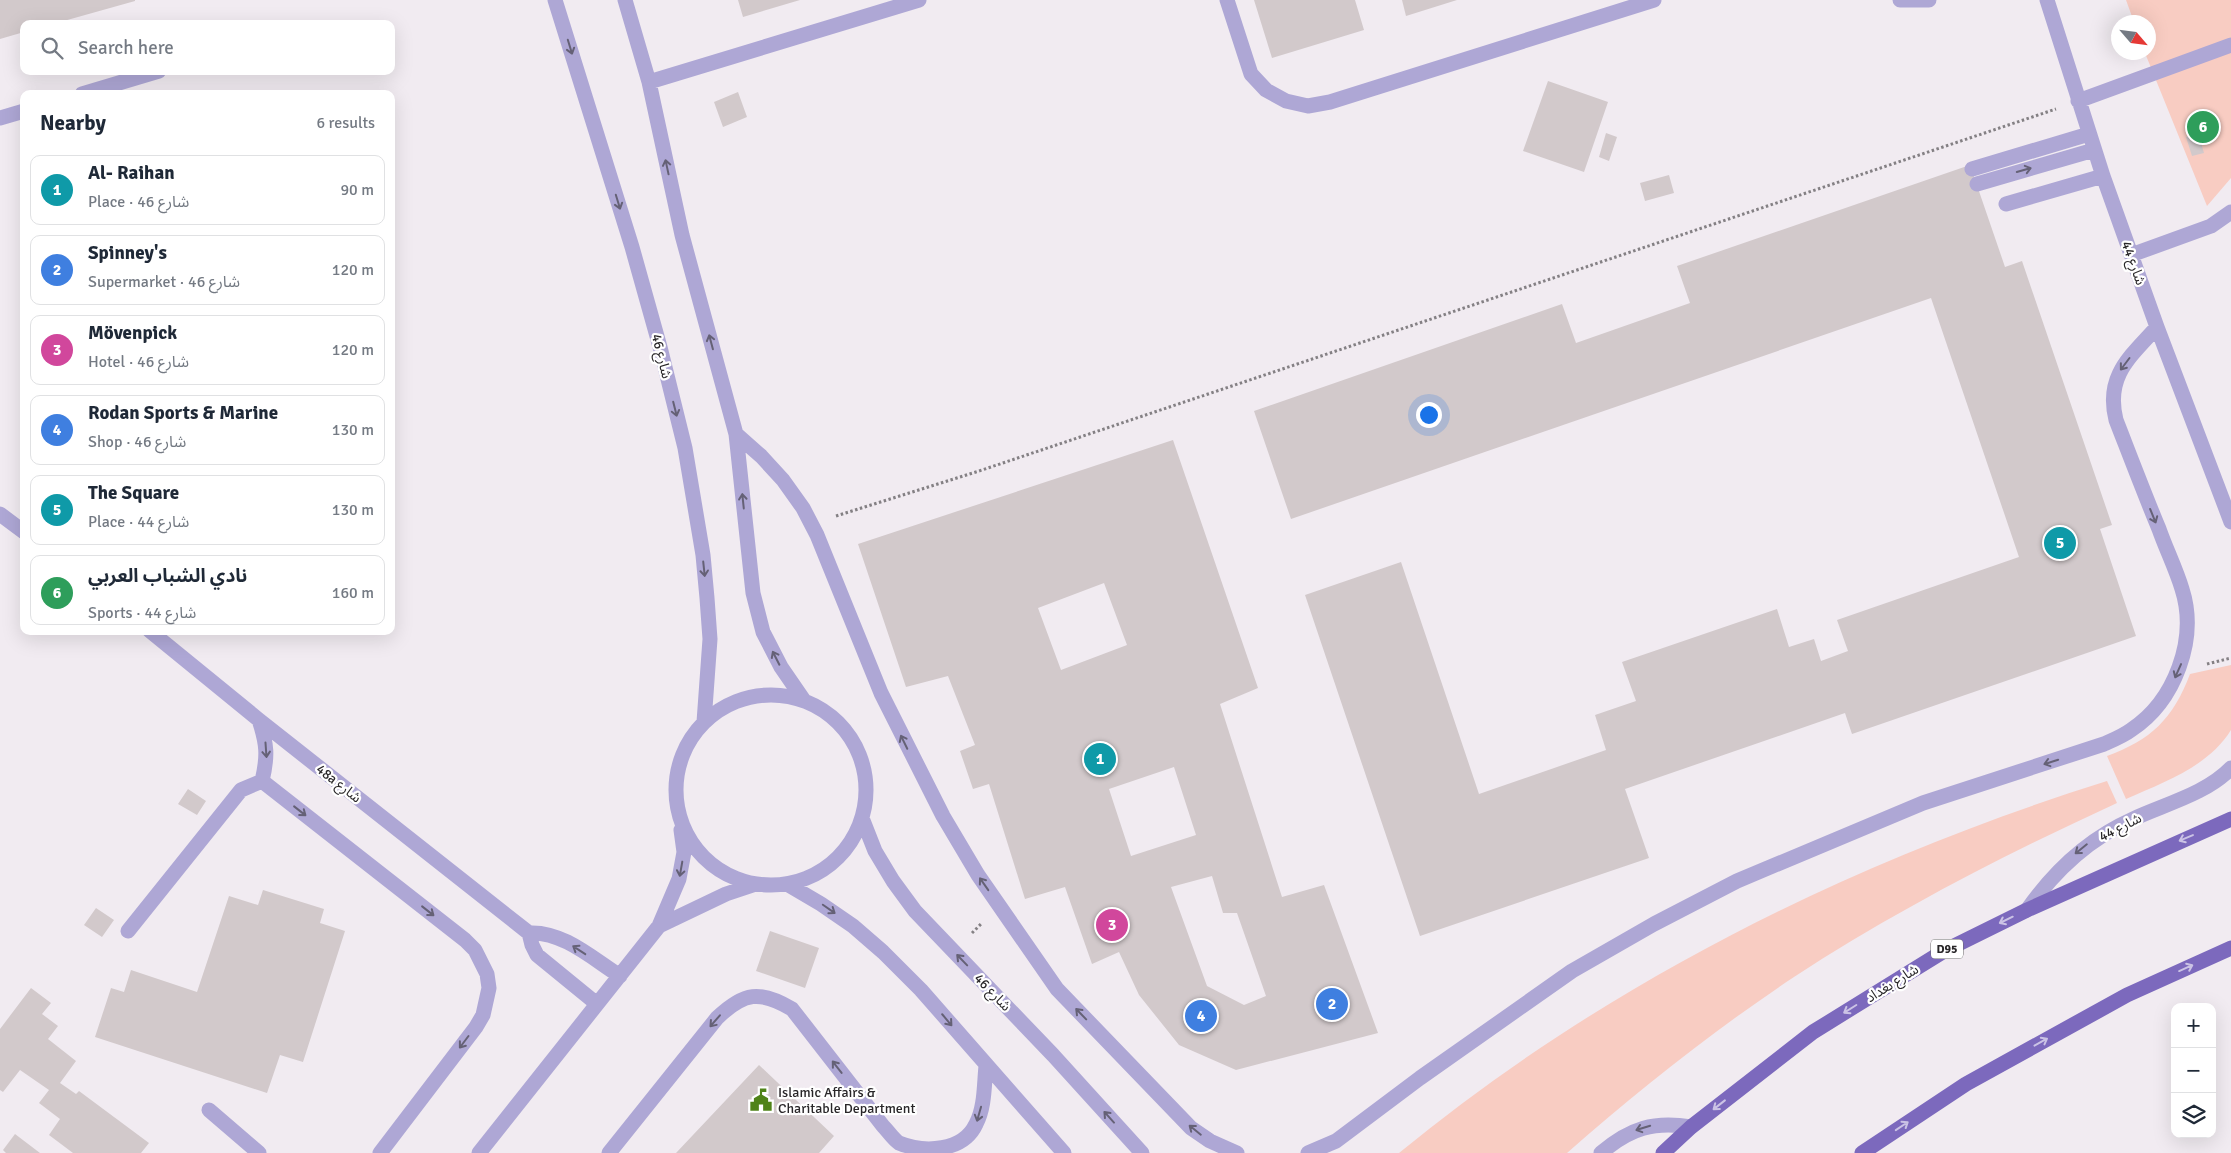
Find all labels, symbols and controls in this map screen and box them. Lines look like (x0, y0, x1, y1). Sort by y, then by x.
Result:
north arrow (2111, 15, 2156, 60)
search box (20, 20, 395, 75)
icon: search (38, 34, 66, 62)
text: Search here (78, 36, 174, 60)
one-way arrow (565, 38, 575, 54)
pin: 6 (2187, 108, 2219, 146)
text: Nearby (40, 110, 106, 136)
text: 6 results (316, 113, 375, 133)
one-way arrow (662, 160, 671, 176)
text: Al- Raihan (88, 161, 175, 185)
one-way arrow (2015, 165, 2031, 175)
text: 1 (53, 180, 61, 200)
text: 90 m (340, 180, 374, 200)
text: Place · شارع 46 (88, 192, 189, 212)
one-way arrow (613, 193, 623, 209)
street label: شارع 44 (2116, 239, 2149, 288)
text: Spinney's (88, 241, 167, 265)
text: 2 (53, 260, 61, 280)
text: 120 m (332, 260, 374, 280)
text: Supermarket · شارع 46 (88, 272, 240, 292)
text: Mövenpick (88, 321, 177, 345)
street label: شارع 46 (646, 332, 675, 381)
one-way arrow (706, 334, 715, 350)
text: 3 (53, 340, 61, 360)
text: 120 m (332, 340, 374, 360)
text: Hotel · شارع 46 (88, 352, 189, 372)
one-way arrow (2120, 357, 2131, 370)
one-way arrow (671, 400, 680, 416)
text: Rodan Sports & Marine (88, 401, 278, 425)
your location (1416, 402, 1442, 428)
text: 4 (53, 420, 61, 440)
text: 130 m (332, 420, 374, 440)
text: Shop · شارع 46 (88, 432, 186, 452)
text: The Square (88, 481, 179, 505)
one-way arrow (738, 493, 748, 509)
text: 5 (53, 500, 61, 520)
text: 130 m (332, 500, 374, 520)
one-way arrow (2149, 507, 2158, 523)
text: Place · شارع 44 (88, 512, 189, 532)
pin: 5 (2044, 524, 2076, 562)
one-way arrow (699, 560, 709, 576)
text: نادي الشباب العربي (88, 564, 247, 588)
text: 6 (53, 583, 61, 603)
text: 160 m (332, 583, 374, 603)
text: Sports · شارع 44 (88, 603, 196, 623)
one-way arrow (771, 651, 780, 666)
one-way arrow (2172, 663, 2182, 678)
one-way arrow (899, 735, 909, 750)
pin: 1 (1084, 740, 1116, 778)
one-way arrow (262, 742, 271, 758)
one-way arrow (2044, 757, 2060, 767)
street label: 48a شارع (311, 761, 365, 808)
one-way arrow (294, 805, 307, 816)
street label: شارع 44 (2096, 810, 2145, 847)
one-way arrow (2179, 834, 2194, 844)
one-way arrow (2075, 844, 2088, 855)
one-way arrow (675, 861, 685, 877)
one-way arrow (979, 877, 989, 891)
one-way arrow (822, 904, 836, 914)
one-way arrow (421, 906, 435, 916)
pin: 3 (1096, 906, 1128, 944)
one-way arrow (1999, 916, 2014, 925)
road number: D95 (1931, 940, 1963, 959)
one-way arrow (572, 944, 586, 955)
one-way arrow (956, 954, 968, 966)
street label: شارع بغداد (1863, 961, 1923, 1008)
one-way arrow (2178, 963, 2193, 973)
street label: شارع 46 (969, 970, 1015, 1016)
pin: 2 (1316, 985, 1348, 1023)
pin: 4 (1185, 997, 1217, 1035)
map controls (2171, 1003, 2216, 1138)
button: + (2171, 1003, 2216, 1048)
one-way arrow (1844, 1005, 1858, 1015)
one-way arrow (1075, 1008, 1087, 1020)
one-way arrow (941, 1013, 952, 1026)
one-way arrow (710, 1014, 721, 1027)
one-way arrow (459, 1035, 470, 1048)
one-way arrow (2034, 1037, 2049, 1047)
button: − (2171, 1048, 2216, 1093)
one-way arrow (832, 1061, 843, 1074)
place label: Islamic Affairs & Charitable Department (778, 1084, 915, 1117)
public building icon: Islamic Affairs & Charitable Department (748, 1087, 774, 1113)
button: layers (2171, 1093, 2216, 1138)
one-way arrow (1713, 1100, 1726, 1111)
one-way arrow (974, 1106, 984, 1122)
one-way arrow (1103, 1110, 1115, 1123)
one-way arrow (1895, 1121, 1909, 1131)
one-way arrow (1188, 1124, 1201, 1135)
one-way arrow (1636, 1124, 1652, 1134)

